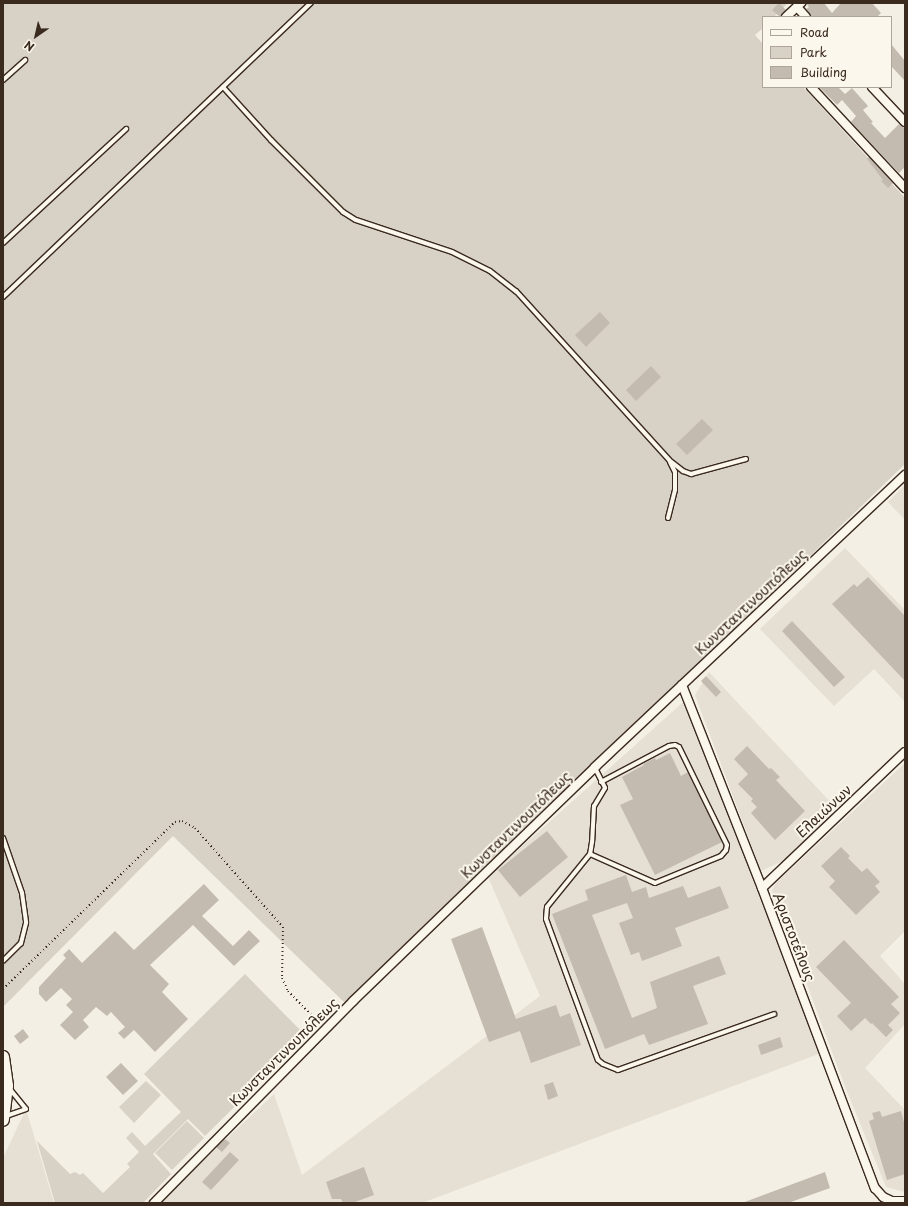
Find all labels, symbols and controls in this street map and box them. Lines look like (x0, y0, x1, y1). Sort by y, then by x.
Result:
north arrow (16, 16, 56, 56)
legend (762, 16, 892, 88)
text: Road (800, 23, 829, 41)
text: N (21, 37, 37, 56)
text: Park (800, 43, 827, 61)
text: Building (800, 63, 847, 81)
street label: Κωνσταντινουπόλεως (692, 546, 810, 658)
street label: Κωνσταντινουπόλεως (458, 768, 574, 882)
street label: Ελαιώνων (793, 781, 855, 841)
street label: Αριστοτέλους (769, 890, 819, 984)
street label: Κωνσταντινουπόλεως (226, 994, 342, 1110)

